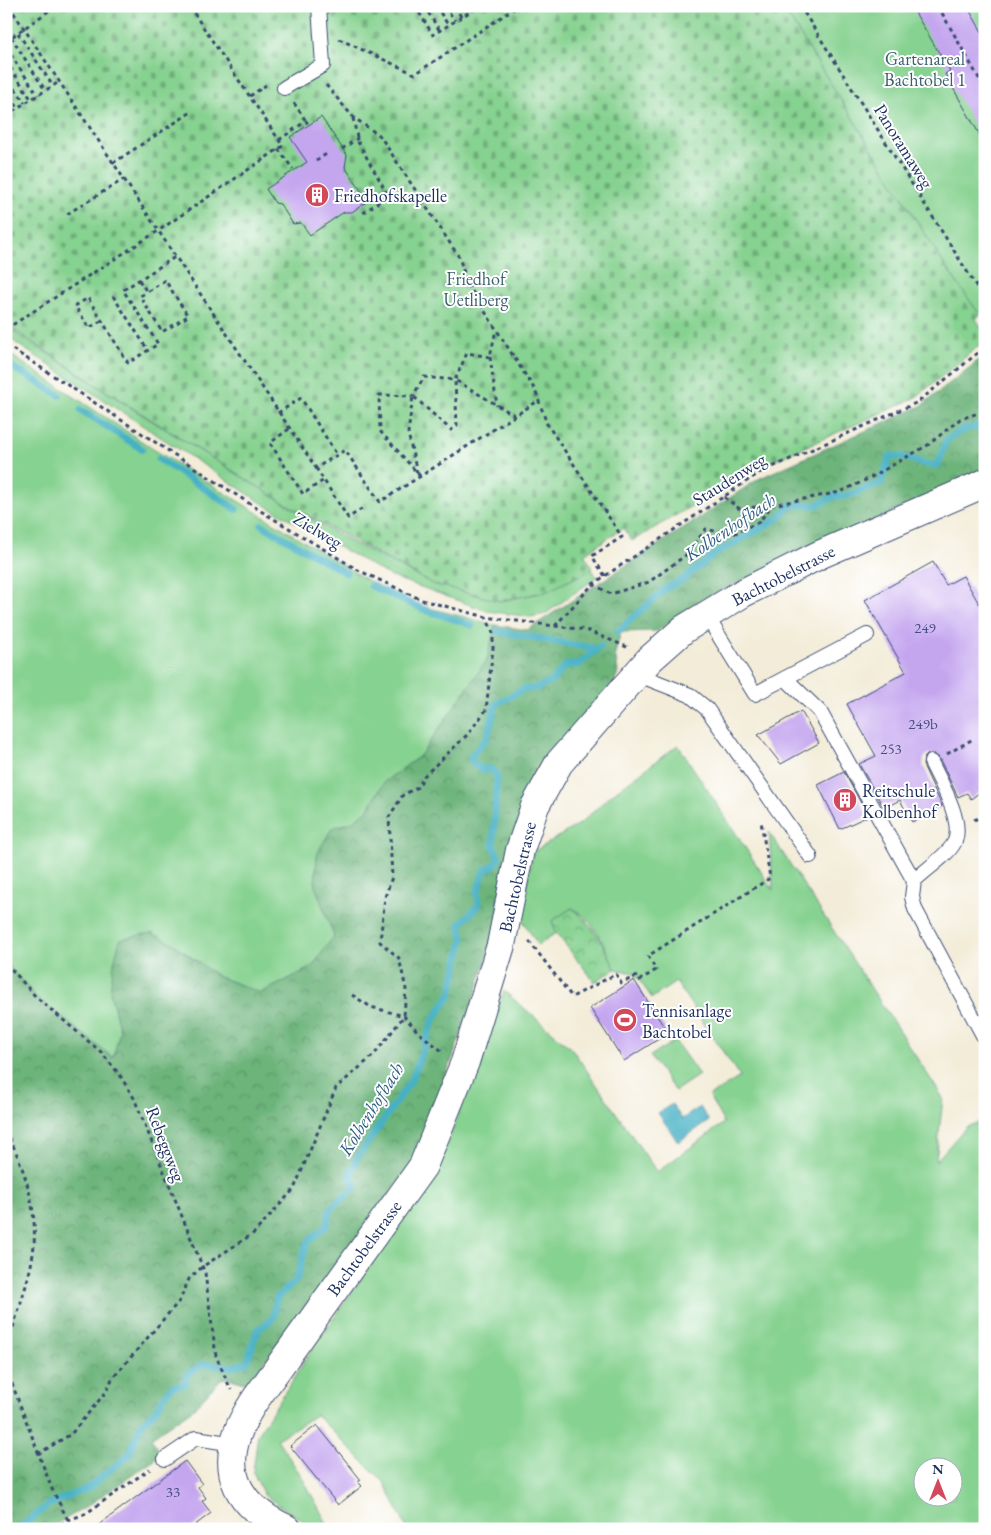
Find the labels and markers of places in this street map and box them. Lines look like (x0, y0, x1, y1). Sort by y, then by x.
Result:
building icon: Friedhofskapelle (304, 182, 330, 208)
place label: Friedhofskapelle (334, 184, 447, 207)
place label: Reitschule Kolbenhof (862, 779, 939, 823)
building icon: Reitschule Kolbenhof (832, 787, 858, 813)
place label: Tennisanlage Bachtobel (642, 999, 731, 1043)
sports icon: Tennisanlage Bachtobel (612, 1007, 638, 1033)

